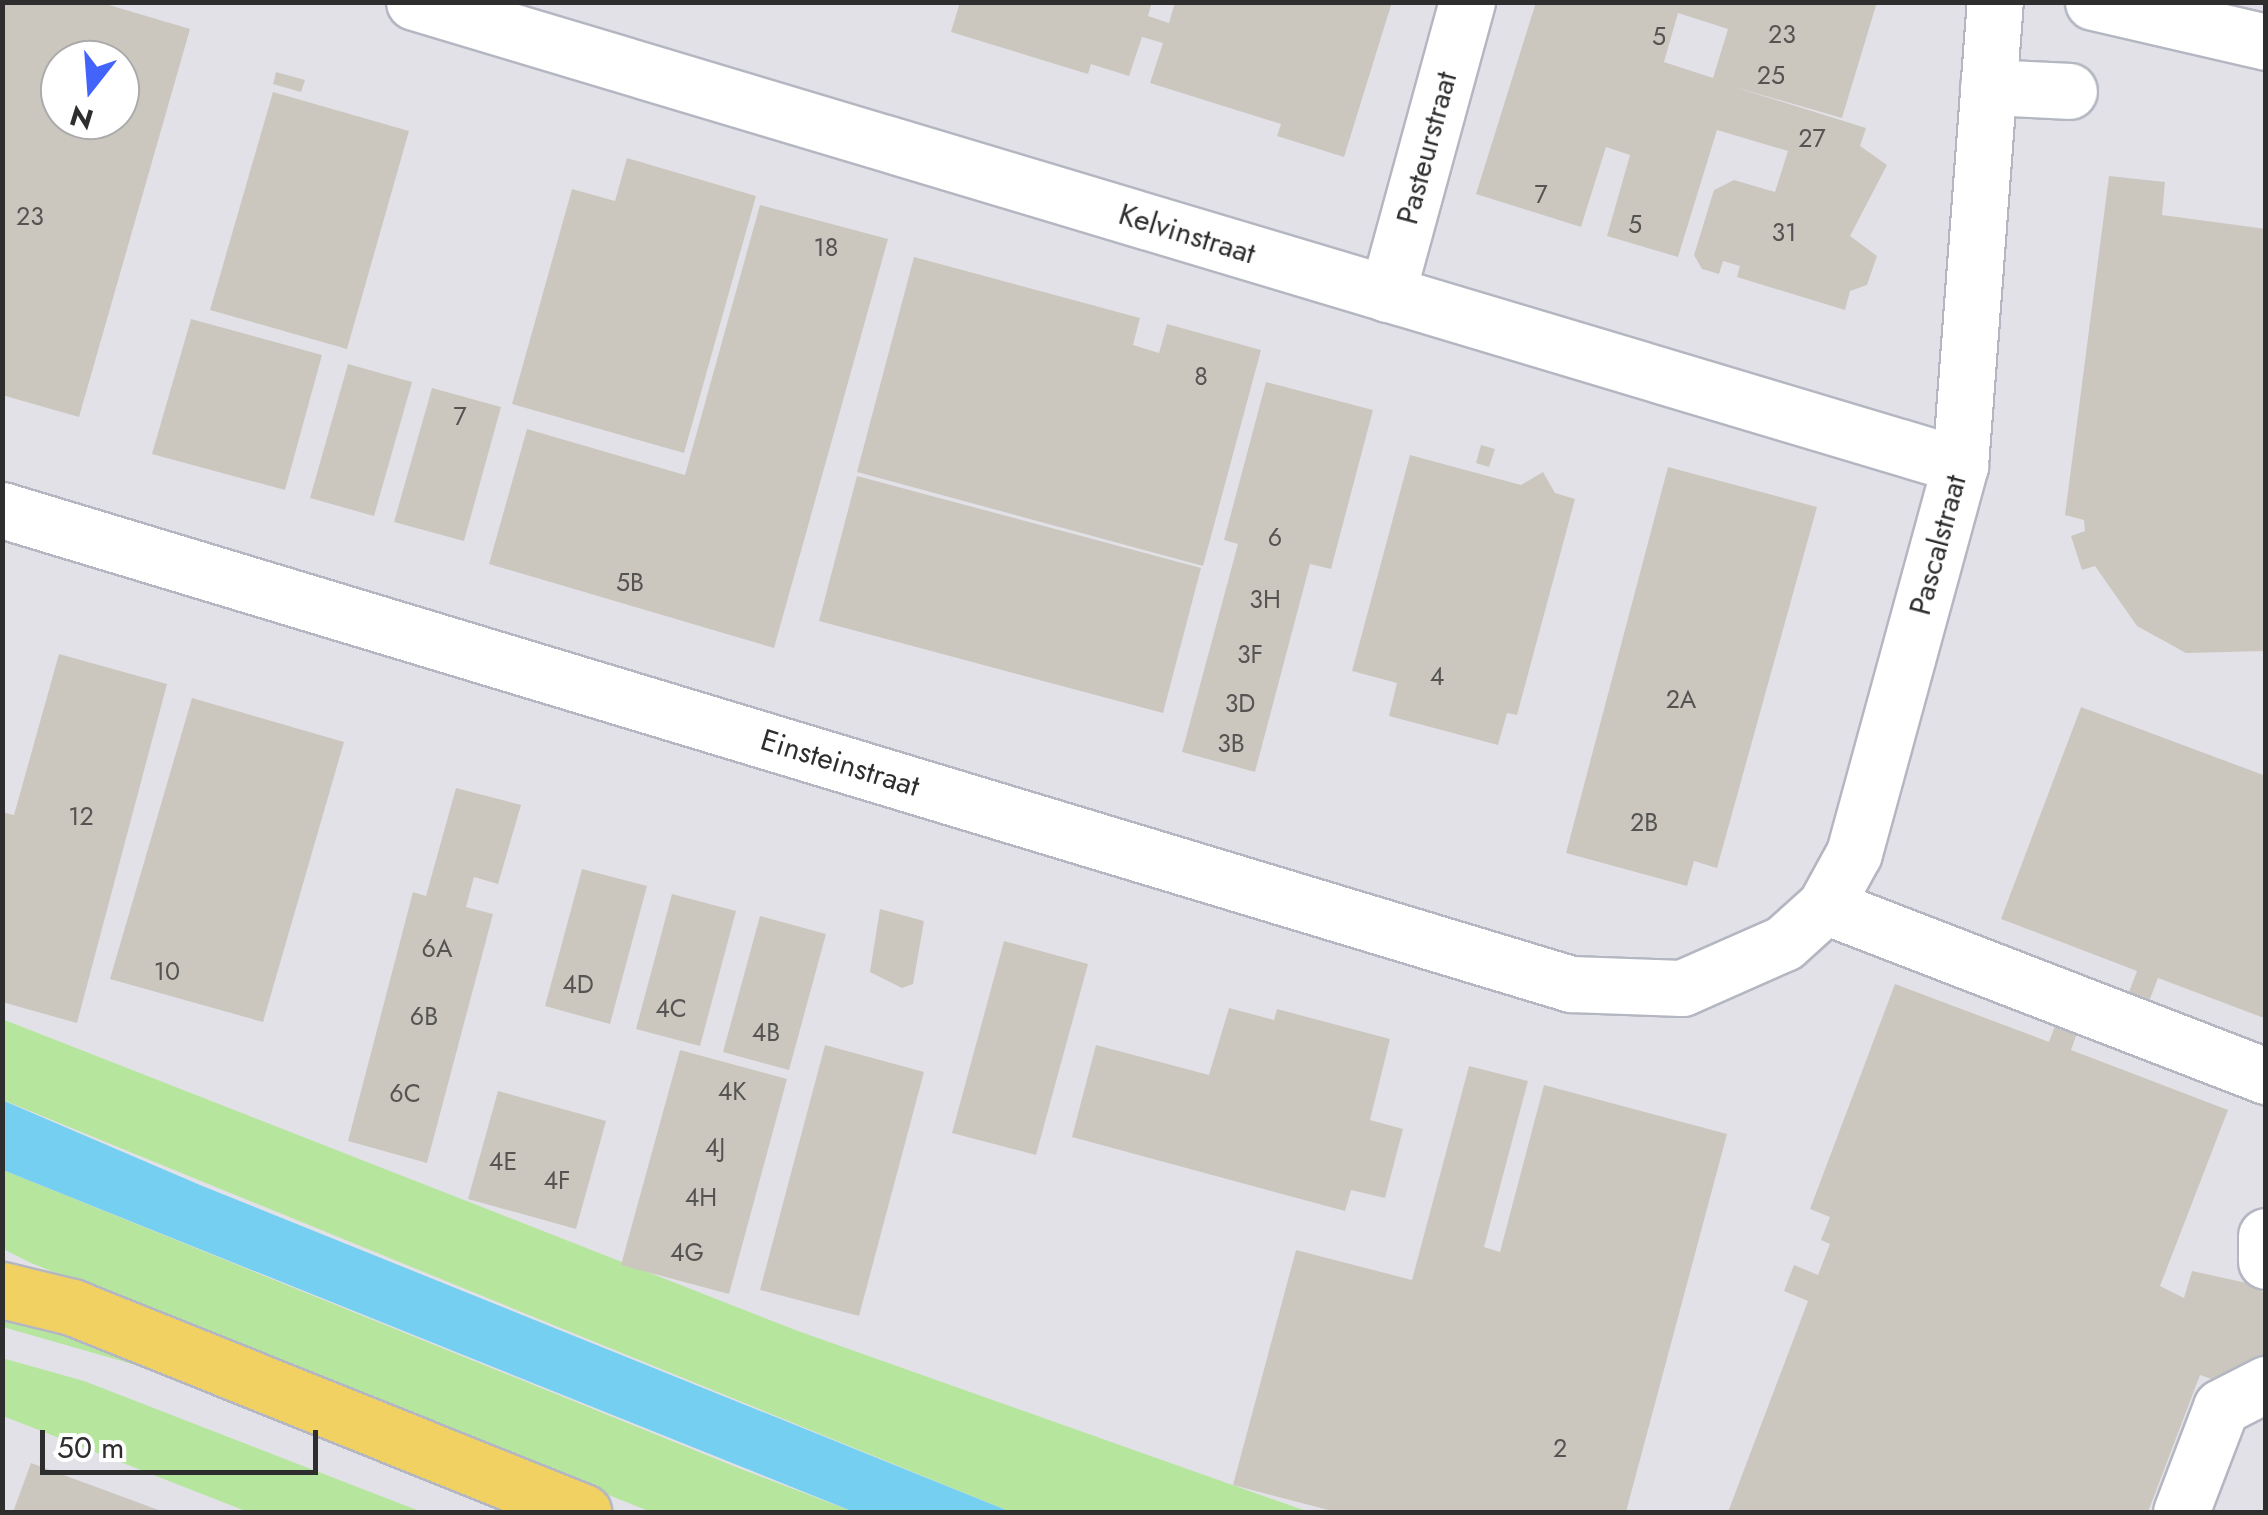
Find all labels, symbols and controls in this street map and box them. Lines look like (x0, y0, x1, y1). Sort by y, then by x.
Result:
house number: 23 (1768, 19, 1796, 49)
house number: 5 (1652, 21, 1666, 51)
north arrow (40, 40, 140, 140)
house number: 25 (1757, 60, 1785, 90)
street label: Pasteurstraat (1389, 68, 1465, 228)
text: N (65, 94, 98, 140)
house number: 27 (1798, 123, 1826, 153)
house number: 7 (1534, 179, 1548, 209)
street label: Kelvinstraat (1114, 196, 1260, 272)
house number: 23 (16, 201, 44, 231)
house number: 5 (1628, 209, 1642, 239)
house number: 31 (1772, 217, 1796, 247)
house number: 18 (814, 232, 838, 262)
house number: 8 (1194, 361, 1208, 391)
house number: 7 (453, 401, 467, 431)
street label: Pascalstraat (1902, 471, 1974, 619)
house number: 6 (1268, 522, 1282, 552)
house number: 5B (616, 567, 644, 597)
house number: 3H (1249, 584, 1281, 614)
house number: 3F (1237, 639, 1263, 669)
house number: 4 (1430, 661, 1444, 691)
house number: 2A (1666, 684, 1696, 714)
house number: 3D (1225, 688, 1255, 718)
street label: Einsteinstraat (756, 722, 924, 804)
house number: 3B (1217, 728, 1245, 758)
house number: 12 (68, 801, 94, 831)
house number: 2B (1630, 807, 1658, 837)
house number: 6A (422, 933, 452, 963)
house number: 10 (154, 956, 180, 986)
house number: 4D (562, 969, 594, 999)
house number: 4C (655, 993, 687, 1023)
house number: 6B (410, 1001, 438, 1031)
house number: 4B (752, 1017, 780, 1047)
house number: 4K (718, 1076, 746, 1106)
house number: 6C (389, 1078, 421, 1108)
house number: 4J (705, 1132, 725, 1162)
house number: 4E (489, 1146, 517, 1176)
house number: 4F (543, 1165, 571, 1195)
house number: 4H (685, 1182, 717, 1212)
house number: 4G (670, 1237, 704, 1267)
scale bar (45, 1410, 322, 1472)
text: 50 m (57, 1426, 124, 1469)
house number: 2 (1553, 1433, 1567, 1463)

